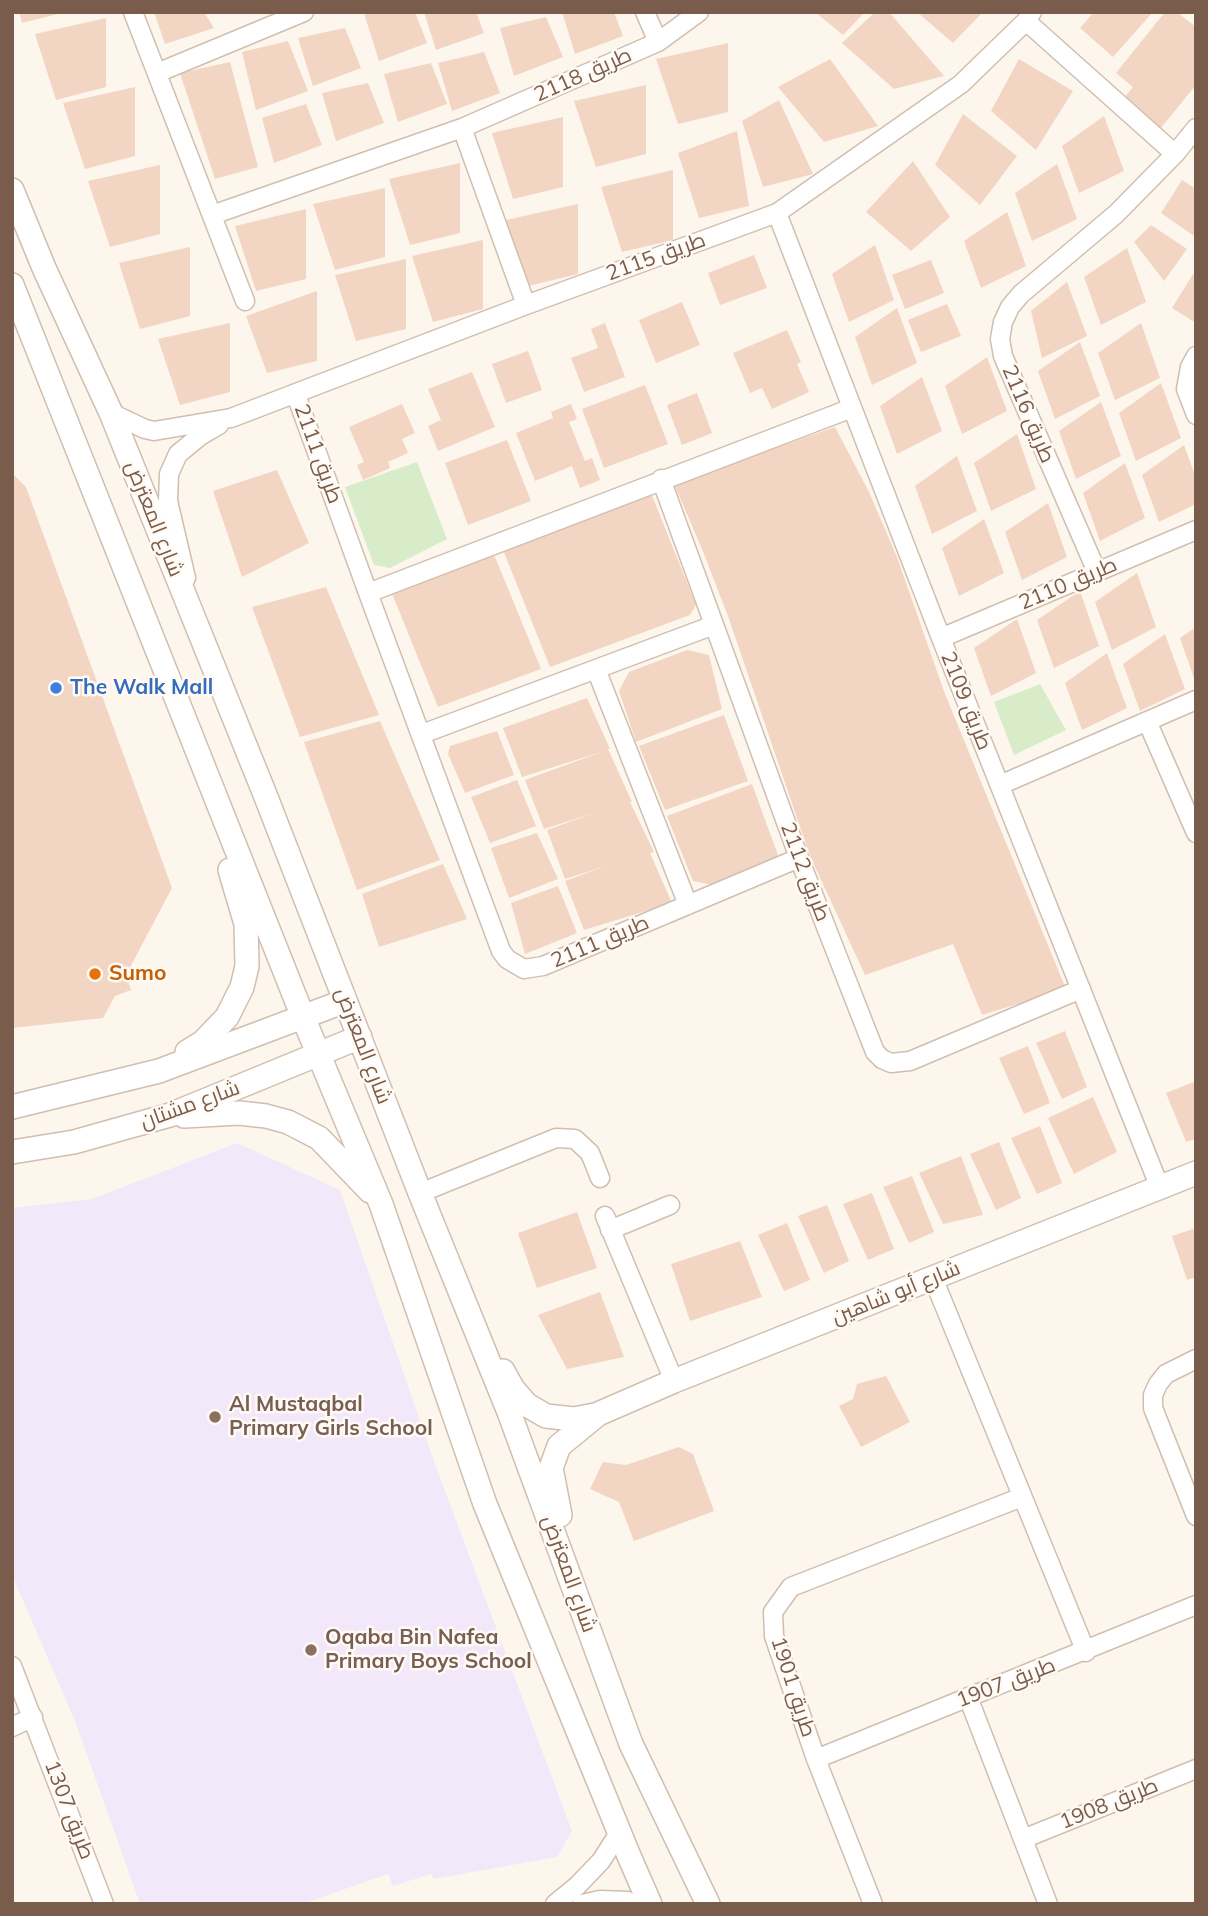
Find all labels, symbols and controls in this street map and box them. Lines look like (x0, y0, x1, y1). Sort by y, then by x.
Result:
street label: طريق 2118 (530, 42, 636, 108)
street label: طريق 2115 (603, 227, 709, 287)
street label: طريق 2116 (996, 361, 1060, 467)
street label: طريق 2111 (288, 401, 348, 507)
street label: شارع المعترض (119, 457, 189, 581)
street label: طريق 2110 (1015, 552, 1121, 616)
street label: طريق 2109 (935, 648, 997, 754)
place label: The Walk Mall (70, 675, 213, 701)
marker: The Walk Mall (48, 680, 64, 696)
street label: طريق 2112 (775, 819, 835, 925)
street label: طريق 2111 (547, 910, 653, 974)
place label: Sumo (109, 961, 166, 987)
marker: Sumo (87, 966, 103, 982)
street label: شارع المعترض (329, 984, 397, 1108)
street label: شارع مشتان (137, 1075, 243, 1135)
street label: شارع أبو شاهين (828, 1256, 964, 1330)
place label: Al Mustaqbal Primary Girls School (229, 1392, 433, 1442)
marker: Al Mustaqbal Primary Girls School (207, 1409, 223, 1425)
street label: شارع المعترض (536, 1512, 602, 1636)
place label: Oqaba Bin Nafea Primary Boys School (325, 1625, 532, 1675)
street label: طريق 1901 (765, 1634, 821, 1740)
marker: Oqaba Bin Nafea Primary Boys School (303, 1642, 319, 1658)
street label: طريق 1907 (953, 1653, 1059, 1713)
street label: طريق 1307 (39, 1757, 99, 1863)
street label: طريق 1908 (1056, 1773, 1162, 1835)

